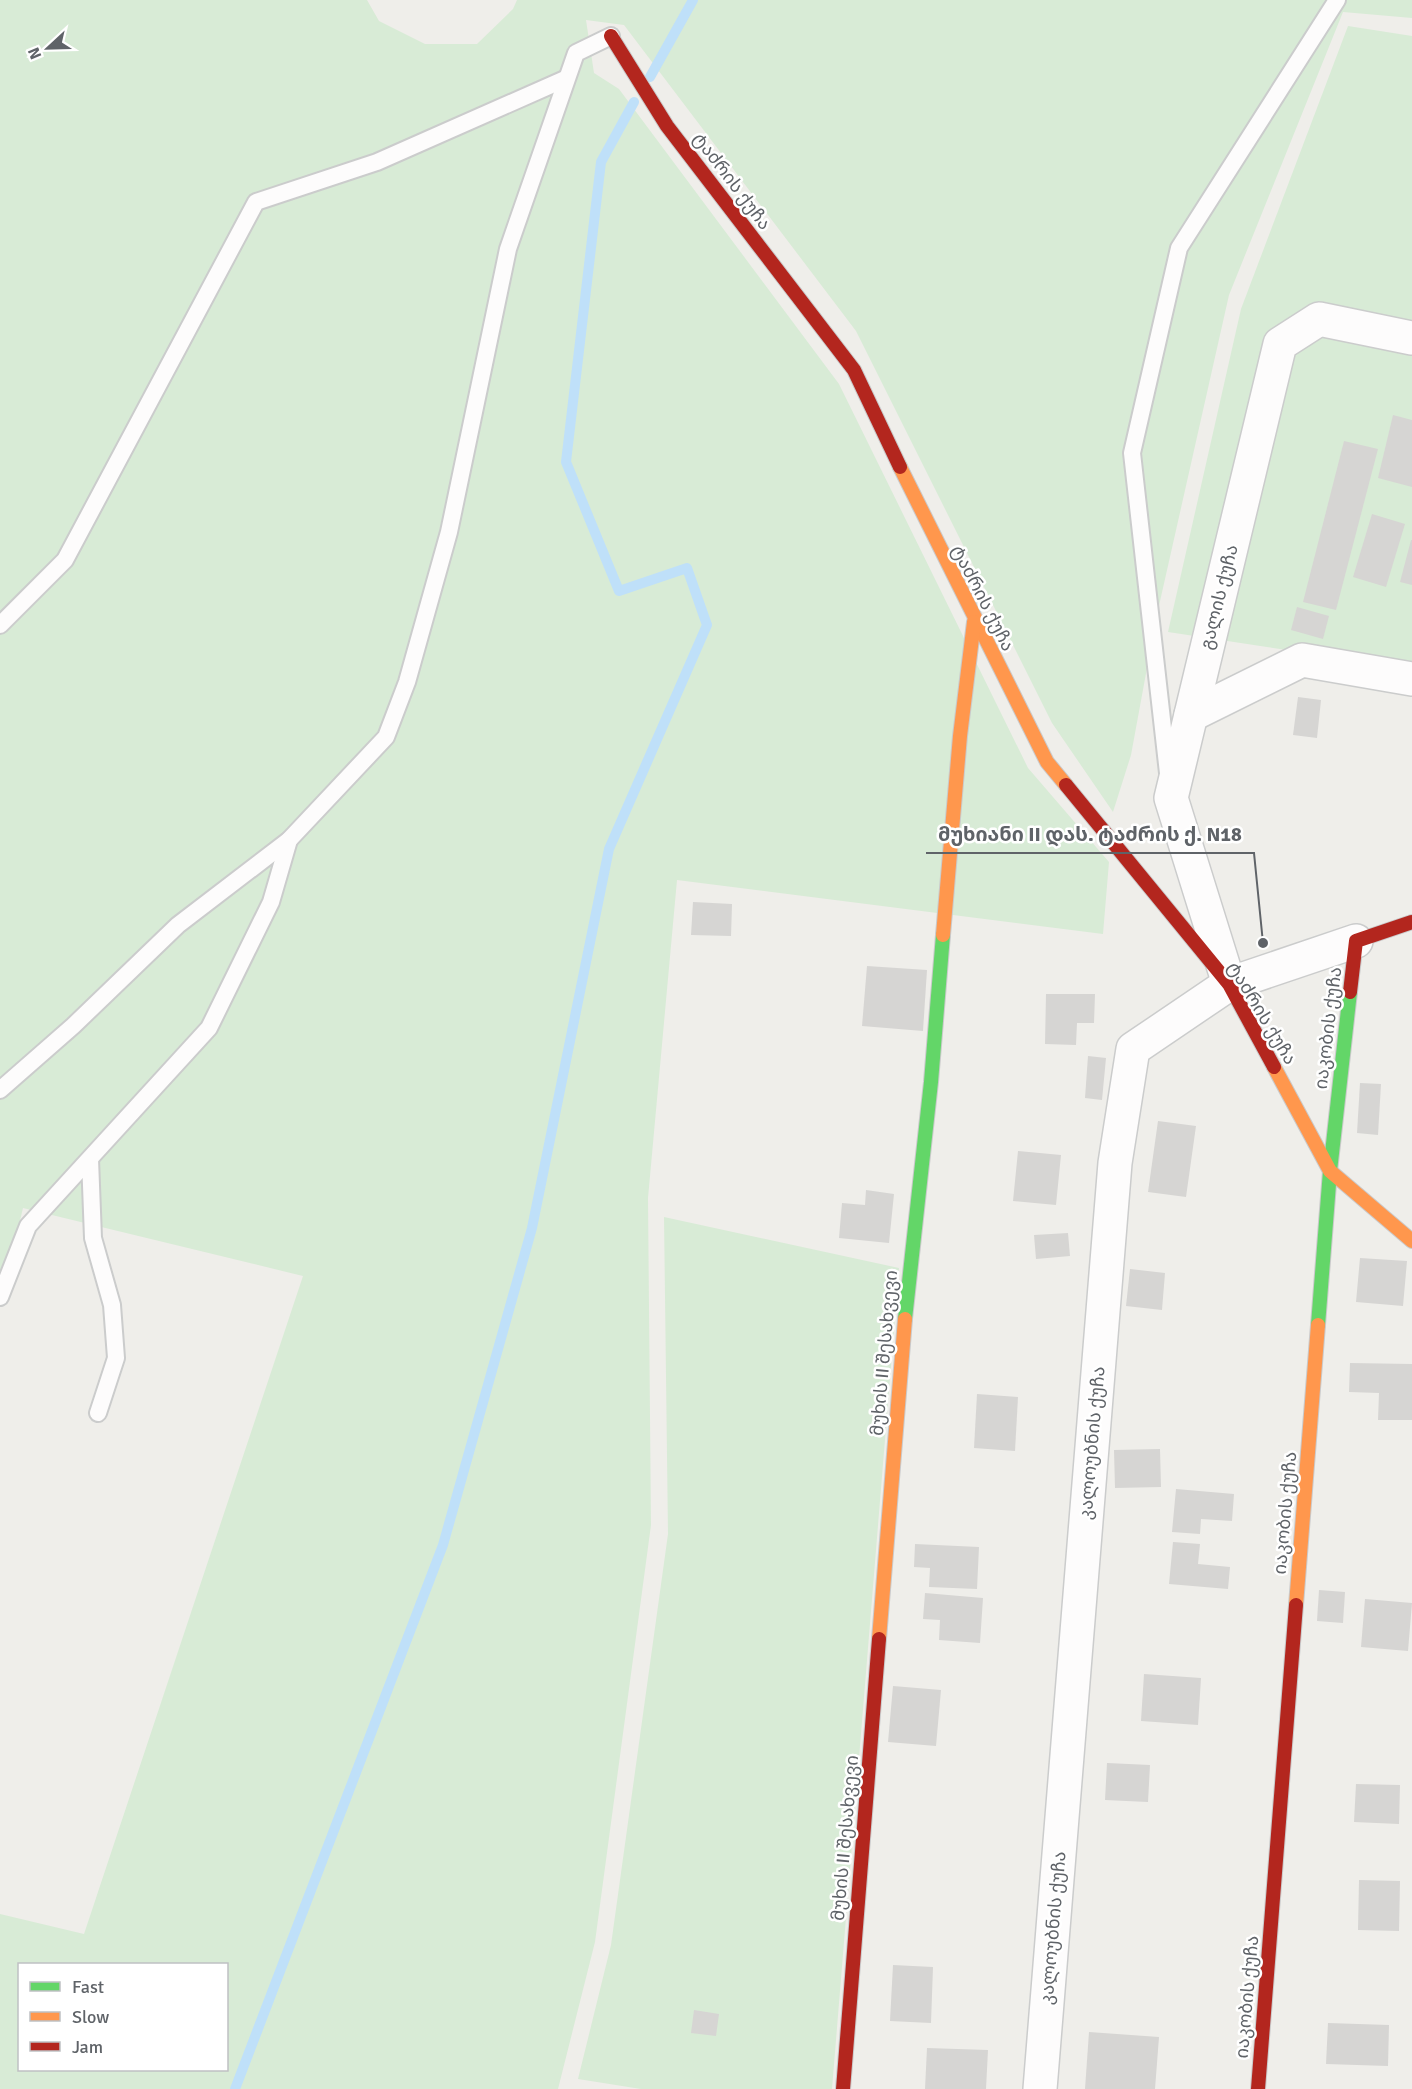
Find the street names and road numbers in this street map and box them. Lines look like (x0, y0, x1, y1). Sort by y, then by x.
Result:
street label: ტაძრის ქუჩა (688, 128, 776, 234)
street label: ტაძრის ქუჩა (947, 541, 1019, 655)
street label: გალის ქუჩა (1195, 542, 1243, 652)
street label: ტაძრის ქუჩა (1223, 958, 1301, 1068)
street label: იაკობის ქუჩა (1310, 966, 1346, 1090)
street label: მუხის II შესახვევი (866, 1269, 902, 1437)
street label: კალოუბნის ქუჩა (1074, 1365, 1110, 1521)
street label: იაკობის ქუჩა (1269, 1451, 1301, 1575)
street label: მუხის II შესახვევი (827, 1754, 863, 1922)
street label: კალოუბნის ქუჩა (1035, 1850, 1071, 2006)
street label: იაკობის ქუჩა (1231, 1935, 1263, 2059)

